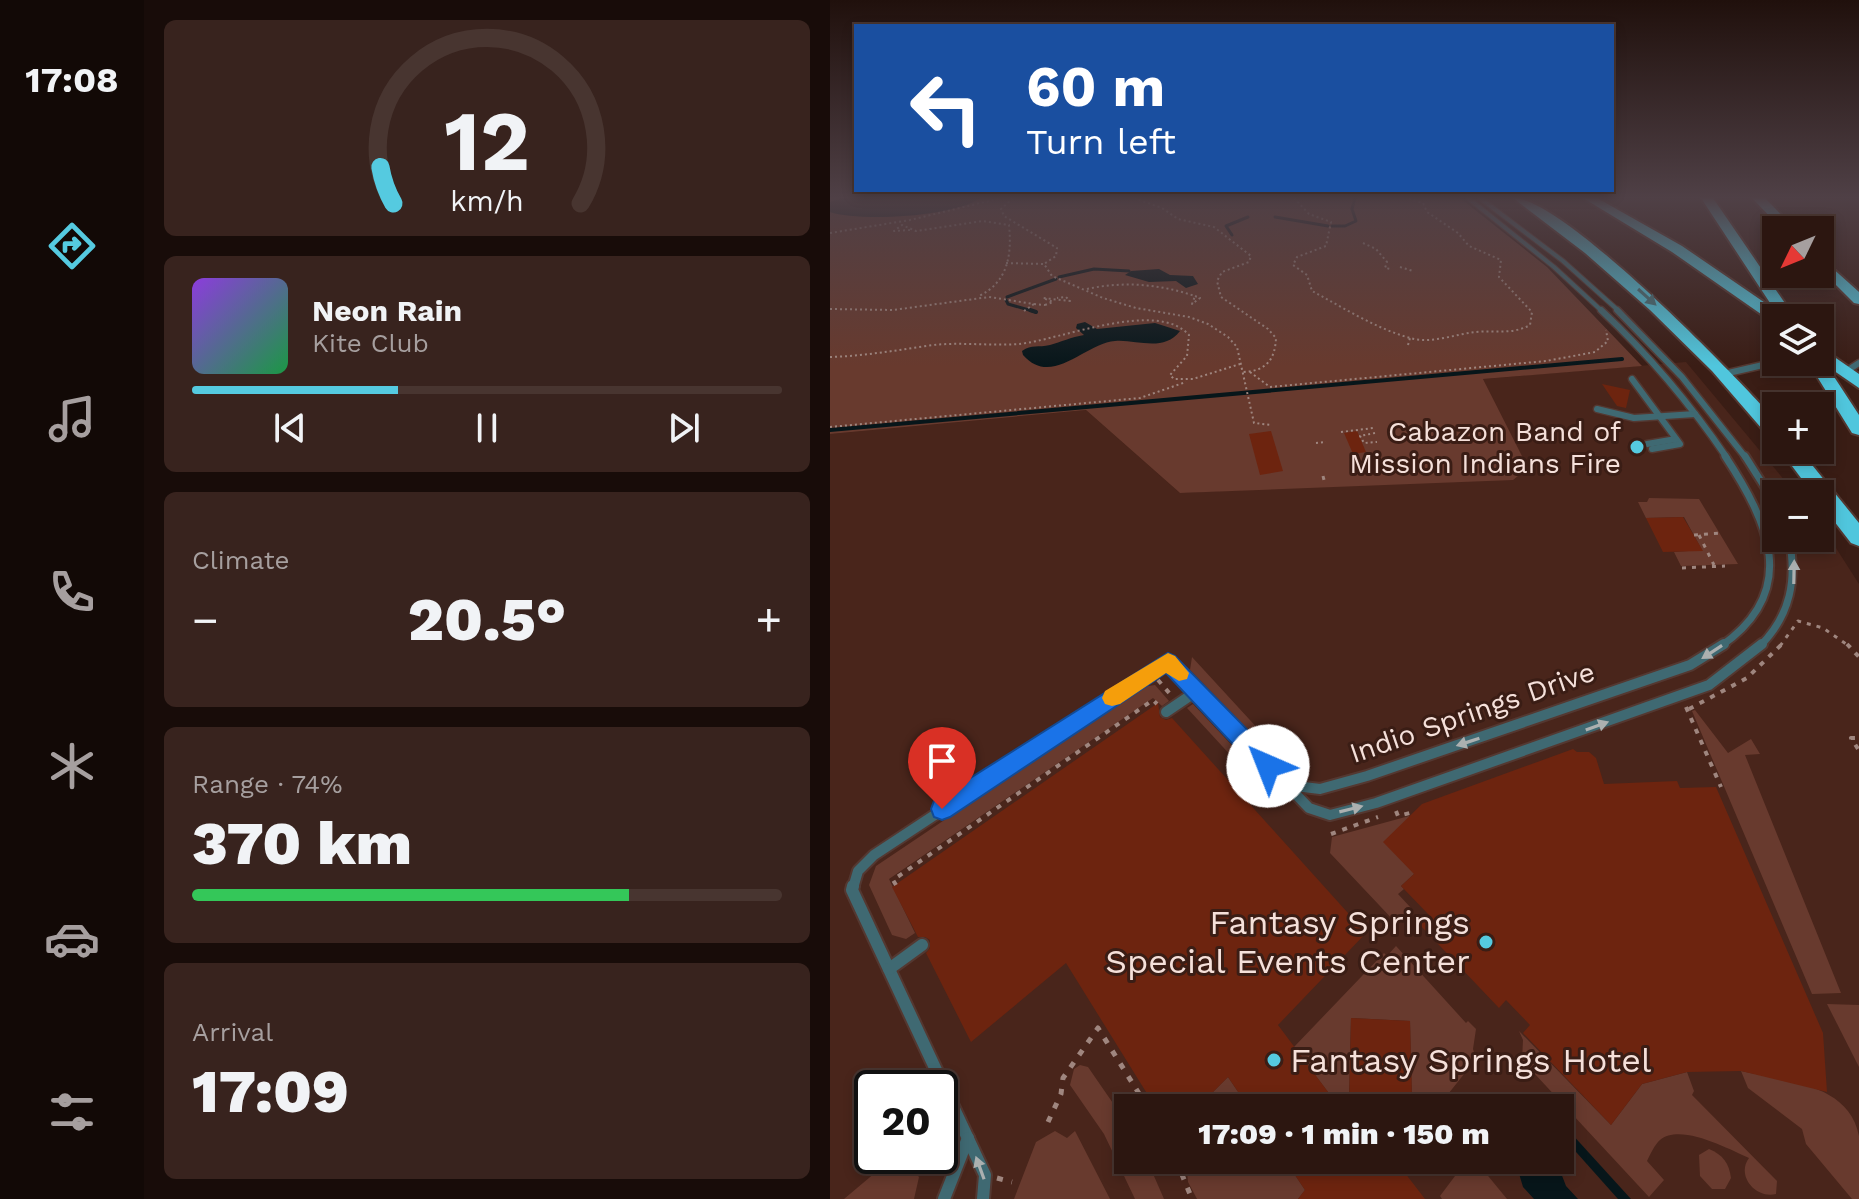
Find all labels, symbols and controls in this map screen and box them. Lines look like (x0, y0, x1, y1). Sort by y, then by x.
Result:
text: 60 m (1026, 54, 1165, 120)
icon: left (894, 56, 998, 160)
text: 17:08 (25, 59, 119, 101)
text: 12 (444, 92, 530, 189)
text: Turn left (1026, 121, 1176, 163)
text: km/h (450, 184, 524, 218)
north arrow (1762, 216, 1834, 288)
map controls (1762, 216, 1834, 552)
icon: directions (44, 218, 100, 274)
one-way arrow (1637, 288, 1656, 306)
text: Neon Rain (312, 293, 462, 328)
button: layers (1762, 304, 1834, 376)
text: Kite Club (312, 328, 429, 358)
icon: music (44, 391, 100, 447)
button: + (1762, 392, 1834, 464)
icon: previous (268, 406, 312, 450)
icon: pause (465, 406, 509, 450)
icon: next (662, 406, 706, 450)
place label: Cabazon Band of Mission Indians Fire (1349, 415, 1621, 480)
marker: Cabazon Band of Mission Indians Fire (1628, 438, 1646, 456)
button: − (1762, 480, 1834, 552)
text: Climate (192, 545, 290, 575)
one-way arrow (1788, 559, 1800, 584)
icon: phone (44, 564, 100, 620)
text: 20.5° (408, 584, 566, 655)
text: − (192, 594, 219, 646)
text: + (755, 594, 782, 646)
one-way arrow (1701, 645, 1722, 660)
street label: Indio Springs Drive (1345, 655, 1599, 770)
one-way arrow (1586, 719, 1610, 731)
position arrow (1226, 724, 1310, 808)
pin (908, 727, 976, 809)
one-way arrow (1456, 737, 1480, 749)
icon: climate (44, 738, 100, 794)
icon: arrive (920, 739, 964, 783)
text: Range · 74% (192, 769, 343, 799)
one-way arrow (1339, 803, 1364, 815)
text: 370 km (192, 808, 412, 879)
place label: Fantasy Springs Special Events Center (1105, 902, 1470, 981)
icon: car (44, 911, 100, 967)
marker: Fantasy Springs Special Events Center (1477, 933, 1495, 951)
text: Arrival (192, 1017, 273, 1047)
place label: Fantasy Springs Hotel (1290, 1040, 1652, 1080)
marker: Fantasy Springs Hotel (1265, 1051, 1283, 1069)
text: 17:09 (192, 1056, 349, 1127)
speed limit sign: 20 (854, 1070, 958, 1174)
icon: filters (44, 1084, 100, 1140)
text: 17:09 · 1 min · 150 m (1198, 1116, 1490, 1151)
one-way arrow (974, 1156, 986, 1180)

